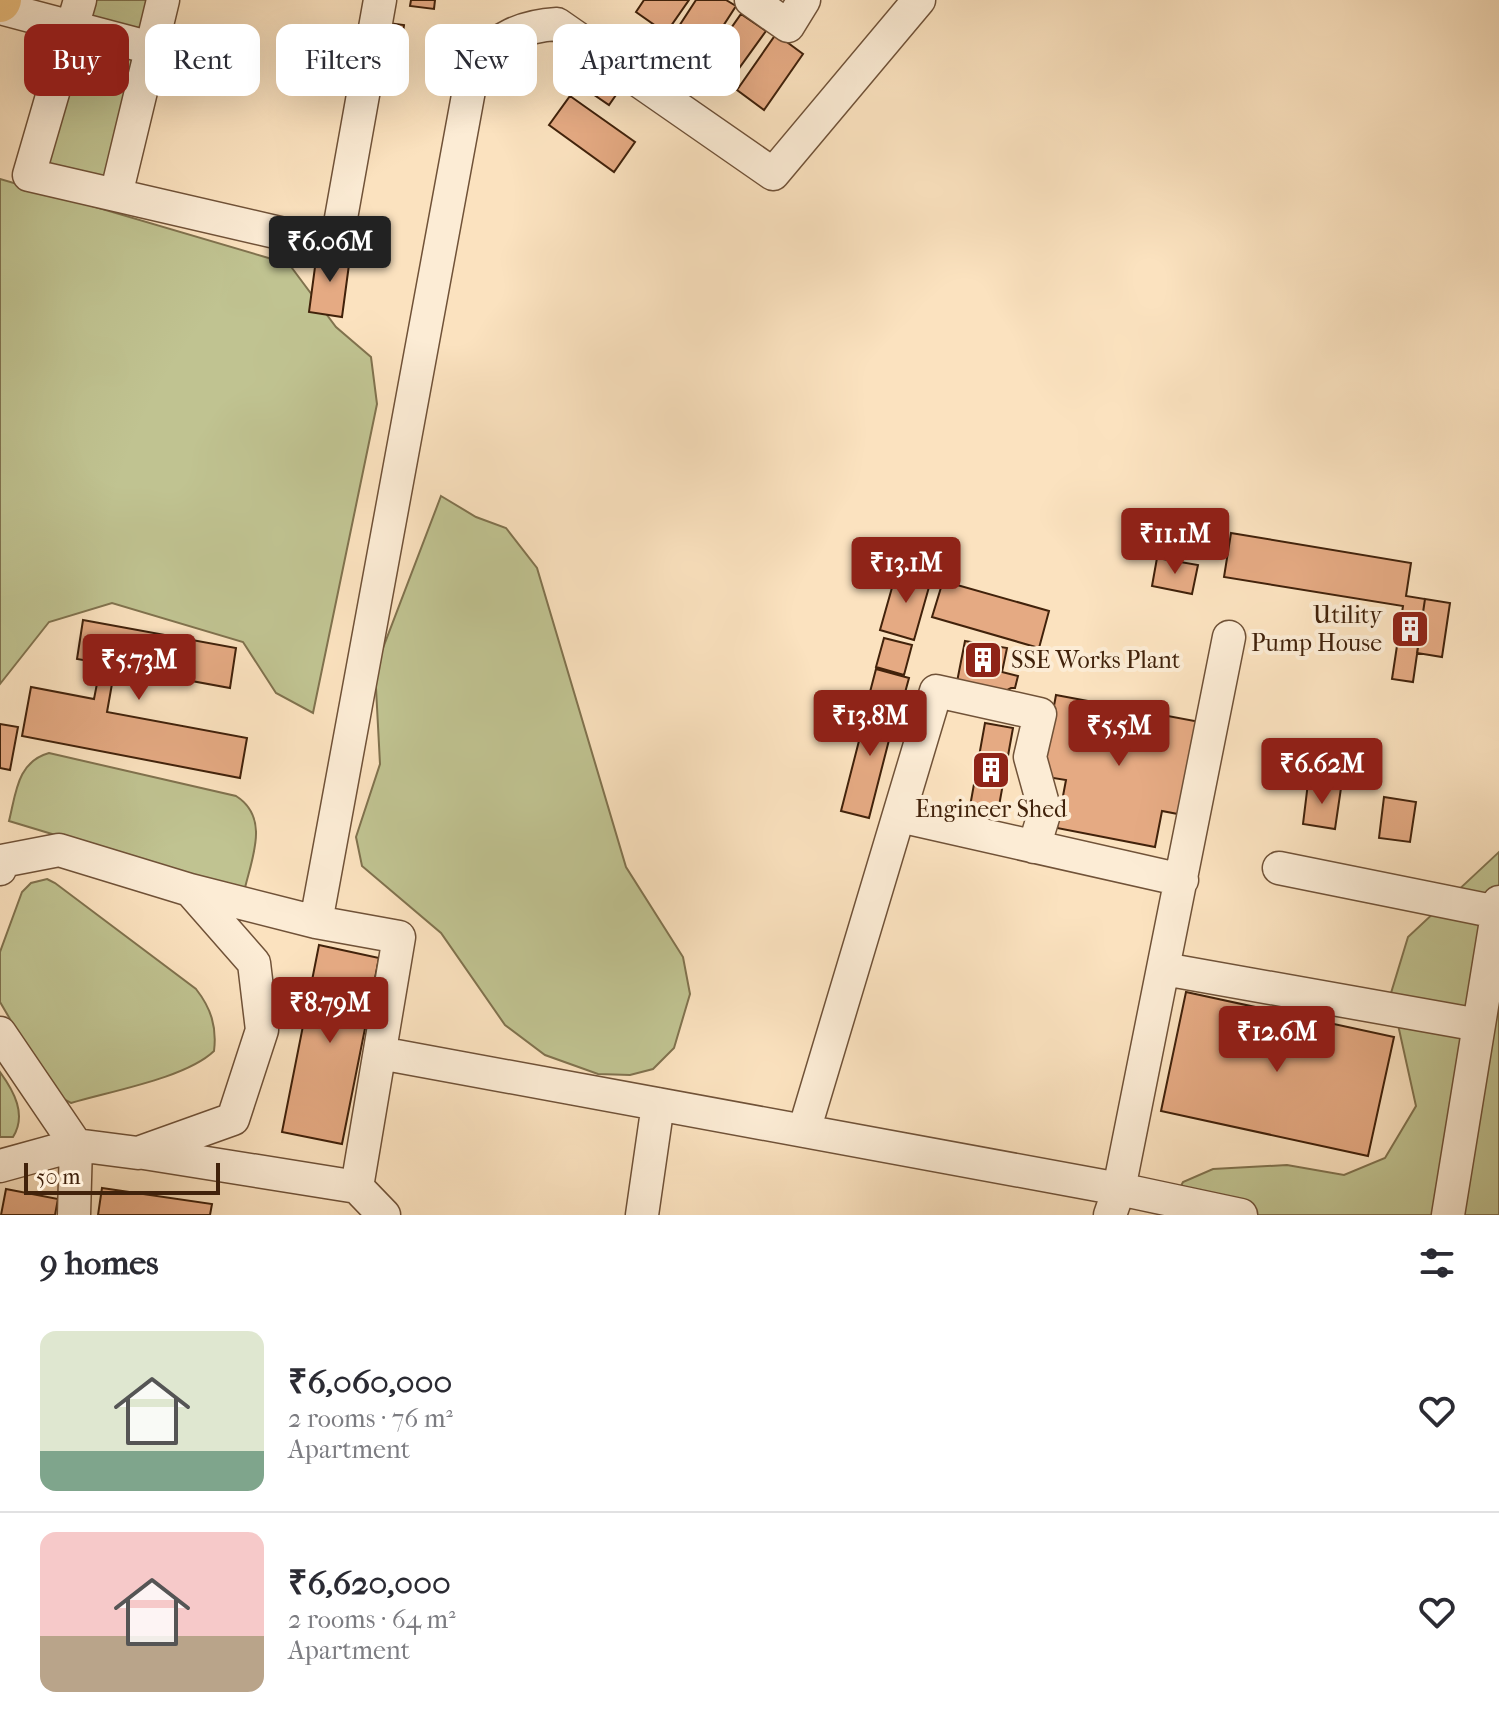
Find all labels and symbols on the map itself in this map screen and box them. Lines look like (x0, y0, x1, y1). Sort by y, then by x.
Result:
pin: ₹6.06M (265, 216, 395, 284)
pin: ₹11.1M (1110, 508, 1240, 576)
pin: ₹13.1M (841, 537, 971, 605)
place label: Utility Pump House (1251, 601, 1383, 657)
building icon: Utility Pump House (1389, 608, 1431, 650)
pin: ₹5.73M (74, 634, 204, 702)
building icon: SSE Works Plant (962, 639, 1004, 681)
place label: SSE Works Plant (1011, 646, 1181, 674)
pin: ₹13.8M (805, 690, 935, 758)
pin: ₹5.5M (1063, 700, 1175, 768)
pin: ₹6.62M (1257, 738, 1387, 806)
building icon: Engineer Shed (970, 749, 1012, 791)
place label: Engineer Shed (915, 795, 1068, 823)
pin: ₹8.79M (265, 977, 395, 1045)
pin: ₹12.6M (1212, 1006, 1342, 1074)
scale bar (24, 1159, 220, 1195)

